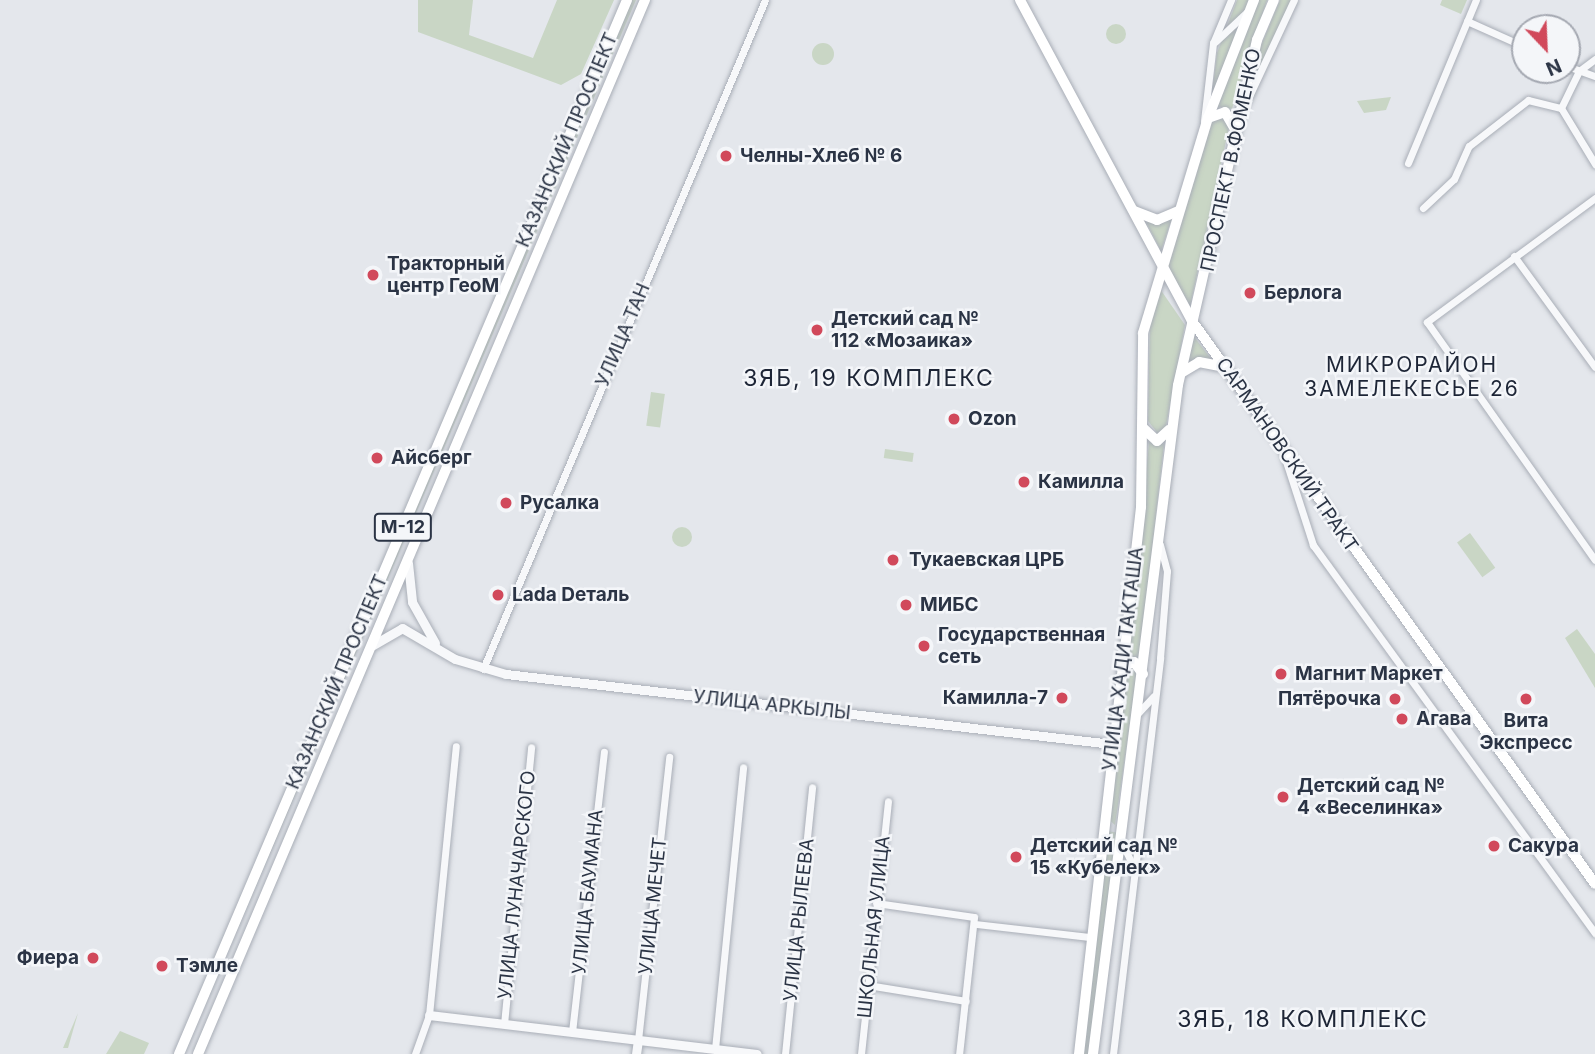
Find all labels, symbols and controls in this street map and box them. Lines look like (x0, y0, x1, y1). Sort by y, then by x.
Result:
north arrow (1511, 14, 1581, 84)
street label: КАЗАНСКИЙ ПРОСПЕКТ (511, 29, 623, 251)
street label: ПРОСПЕКТ В.ФОМЕНКО (1196, 46, 1266, 274)
text: N (1542, 54, 1565, 80)
place label: Челны-Хлеб № 6 (740, 145, 902, 167)
marker: Челны-Хлеб № 6 (718, 148, 734, 164)
place label: Тракторный центр ГеоМ (387, 253, 505, 297)
marker: Тракторный центр ГеоМ (365, 267, 381, 283)
street label: УЛИЦА ТАН (591, 280, 655, 390)
place label: Берлога (1264, 282, 1342, 304)
marker: Берлога (1242, 285, 1258, 301)
place label: Детский сад № 112 «Мозаика» (831, 308, 979, 352)
marker: Детский сад № 112 «Мозаика» (809, 322, 825, 338)
district label: МИКРОРАЙОН ЗАМЕЛЕКЕСЬЕ 26 (1306, 352, 1518, 402)
street label: САРМАНОВСКИЙ ТРАКТ (1211, 353, 1363, 557)
district label: ЗЯБ, 19 КОМПЛЕКС (745, 364, 993, 392)
place label: Ozon (968, 408, 1017, 430)
marker: Ozon (946, 411, 962, 427)
place label: Айсберг (391, 447, 472, 469)
marker: Айсберг (369, 450, 385, 466)
place label: Камилла (1038, 471, 1124, 493)
marker: Камилла (1016, 474, 1032, 490)
place label: Русалка (520, 492, 599, 514)
marker: Русалка (498, 495, 514, 511)
road number: М-12 (373, 512, 433, 542)
street label: УЛИЦА ХАДИ ТАКТАША (1098, 546, 1148, 772)
place label: Тукаевская ЦРБ (909, 549, 1064, 571)
marker: Тукаевская ЦРБ (883, 550, 903, 570)
street label: КАЗАНСКИЙ ПРОСПЕКТ (281, 571, 393, 793)
place label: Lada Dеталь (512, 584, 629, 606)
marker: Lada Dеталь (490, 587, 506, 603)
place label: МИБС (920, 594, 979, 616)
marker: МИБС (898, 597, 914, 613)
place label: Государственная сеть (938, 624, 1105, 668)
marker: Государственная сеть (916, 638, 932, 654)
place label: Магнит Маркет (1295, 663, 1443, 685)
marker: Магнит Маркет (1273, 666, 1289, 682)
street label: УЛИЦА АРКЫЛЫ (692, 685, 852, 725)
place label: Камилла-7 (943, 687, 1048, 709)
place label: Пятёрочка (1278, 688, 1381, 710)
marker: Камилла-7 (1054, 690, 1070, 706)
marker: Пятёрочка (1387, 691, 1403, 707)
marker: Вита Экспресс (1518, 691, 1534, 707)
place label: Агава (1416, 708, 1472, 730)
place label: Вита Экспресс (1479, 710, 1573, 754)
marker: Агава (1394, 711, 1410, 727)
street label: УЛИЦА ЛУНАЧАРСКОГО (494, 769, 540, 1001)
place label: Детский сад № 4 «Веселинка» (1297, 775, 1445, 819)
marker: Детский сад № 4 «Веселинка» (1275, 789, 1291, 805)
street label: УЛИЦА БАУМАНА (568, 808, 608, 976)
street label: ШКОЛЬНАЯ УЛИЦА (853, 835, 895, 1019)
place label: Детский сад № 15 «Кубелек» (1030, 835, 1178, 879)
place label: Сакура (1508, 835, 1579, 857)
street label: УЛИЦА МЕЧЕТ (634, 836, 672, 976)
street label: УЛИЦА РЫЛЕЕВА (779, 837, 819, 1003)
marker: Сакура (1486, 838, 1502, 854)
marker: Детский сад № 15 «Кубелек» (1008, 849, 1024, 865)
place label: Фиера (17, 947, 79, 969)
marker: Фиера (85, 950, 101, 966)
place label: Тэмле (176, 955, 238, 977)
marker: Тэмле (154, 958, 170, 974)
district label: ЗЯБ, 18 КОМПЛЕКС (1179, 1005, 1427, 1033)

